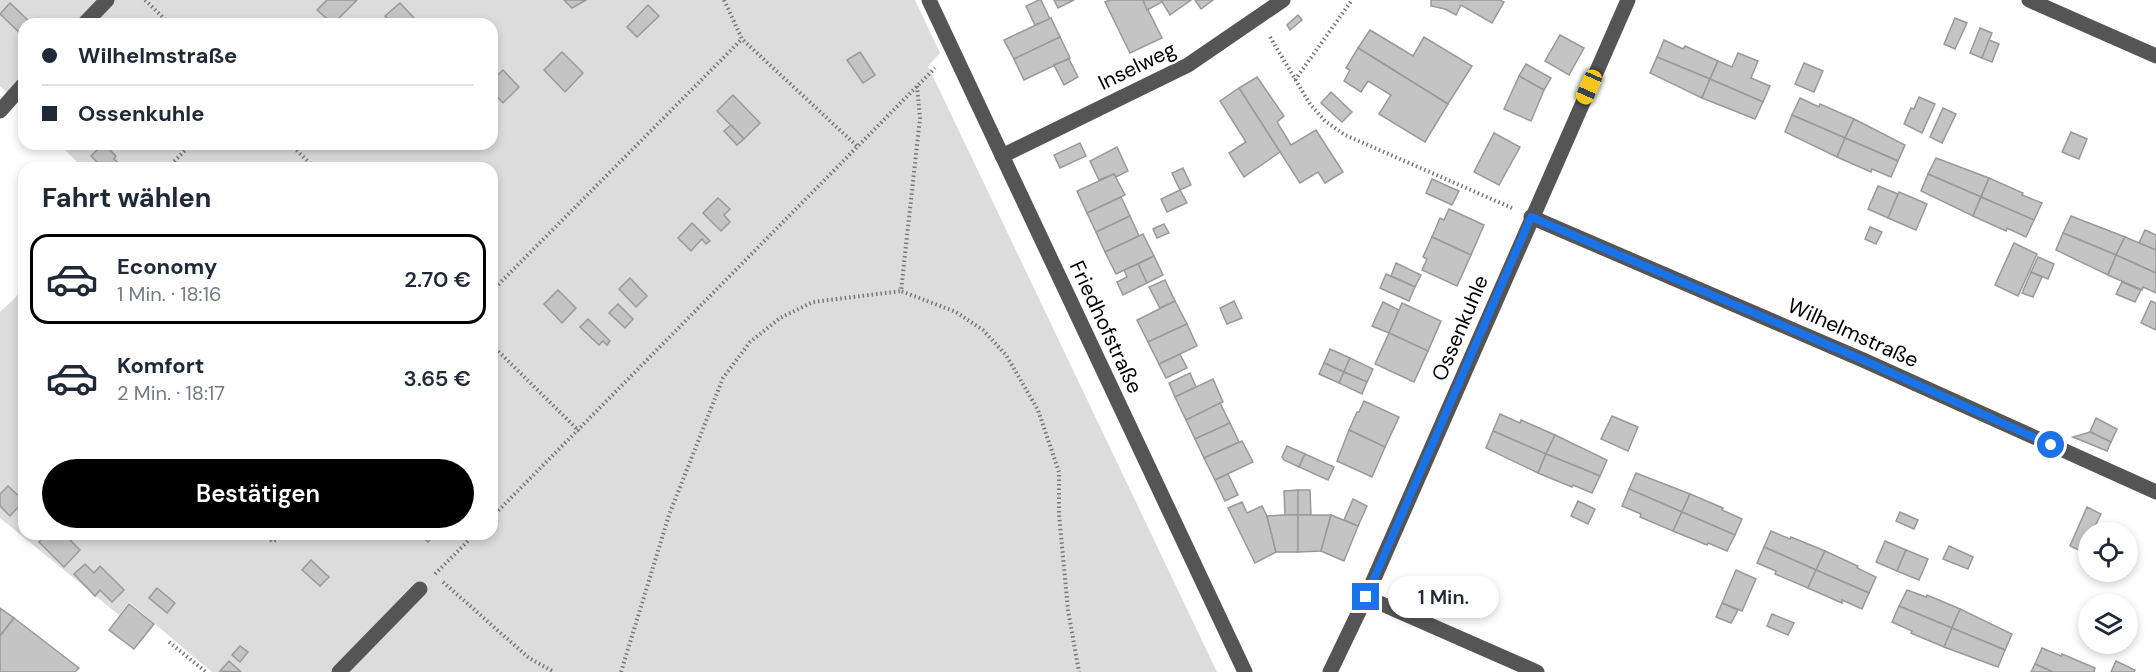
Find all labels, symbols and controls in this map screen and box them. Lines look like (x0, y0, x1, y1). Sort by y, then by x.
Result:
street label: Inselweg (1093, 35, 1181, 97)
text: Wilhelmstraße (78, 41, 237, 70)
car (1573, 67, 1605, 107)
text: Ossenkuhle (78, 99, 204, 128)
text: Fahrt wählen (42, 180, 212, 215)
icon: car (45, 252, 99, 306)
text: Economy (117, 252, 217, 281)
street label: Friedhofstraße (1063, 256, 1149, 398)
text: 2.70 € (404, 265, 471, 294)
street label: Ossenkuhle (1425, 271, 1495, 385)
text: 1 Min. · 18:16 (117, 281, 221, 307)
street label: Wilhelmstraße (1783, 292, 1923, 374)
icon: car (45, 351, 99, 405)
text: Komfort (117, 351, 204, 380)
text: 3.65 € (404, 364, 471, 393)
text: 2 Min. · 18:17 (117, 380, 225, 406)
route start (2037, 431, 2064, 458)
button: Bestätigen (42, 459, 474, 528)
map controls (2078, 522, 2138, 654)
button: locate (2078, 522, 2138, 582)
callout: 1 Min. (1387, 576, 1498, 618)
route end (1352, 583, 1379, 610)
text: 1 Min. (1418, 584, 1469, 610)
button: layers (2078, 594, 2138, 654)

